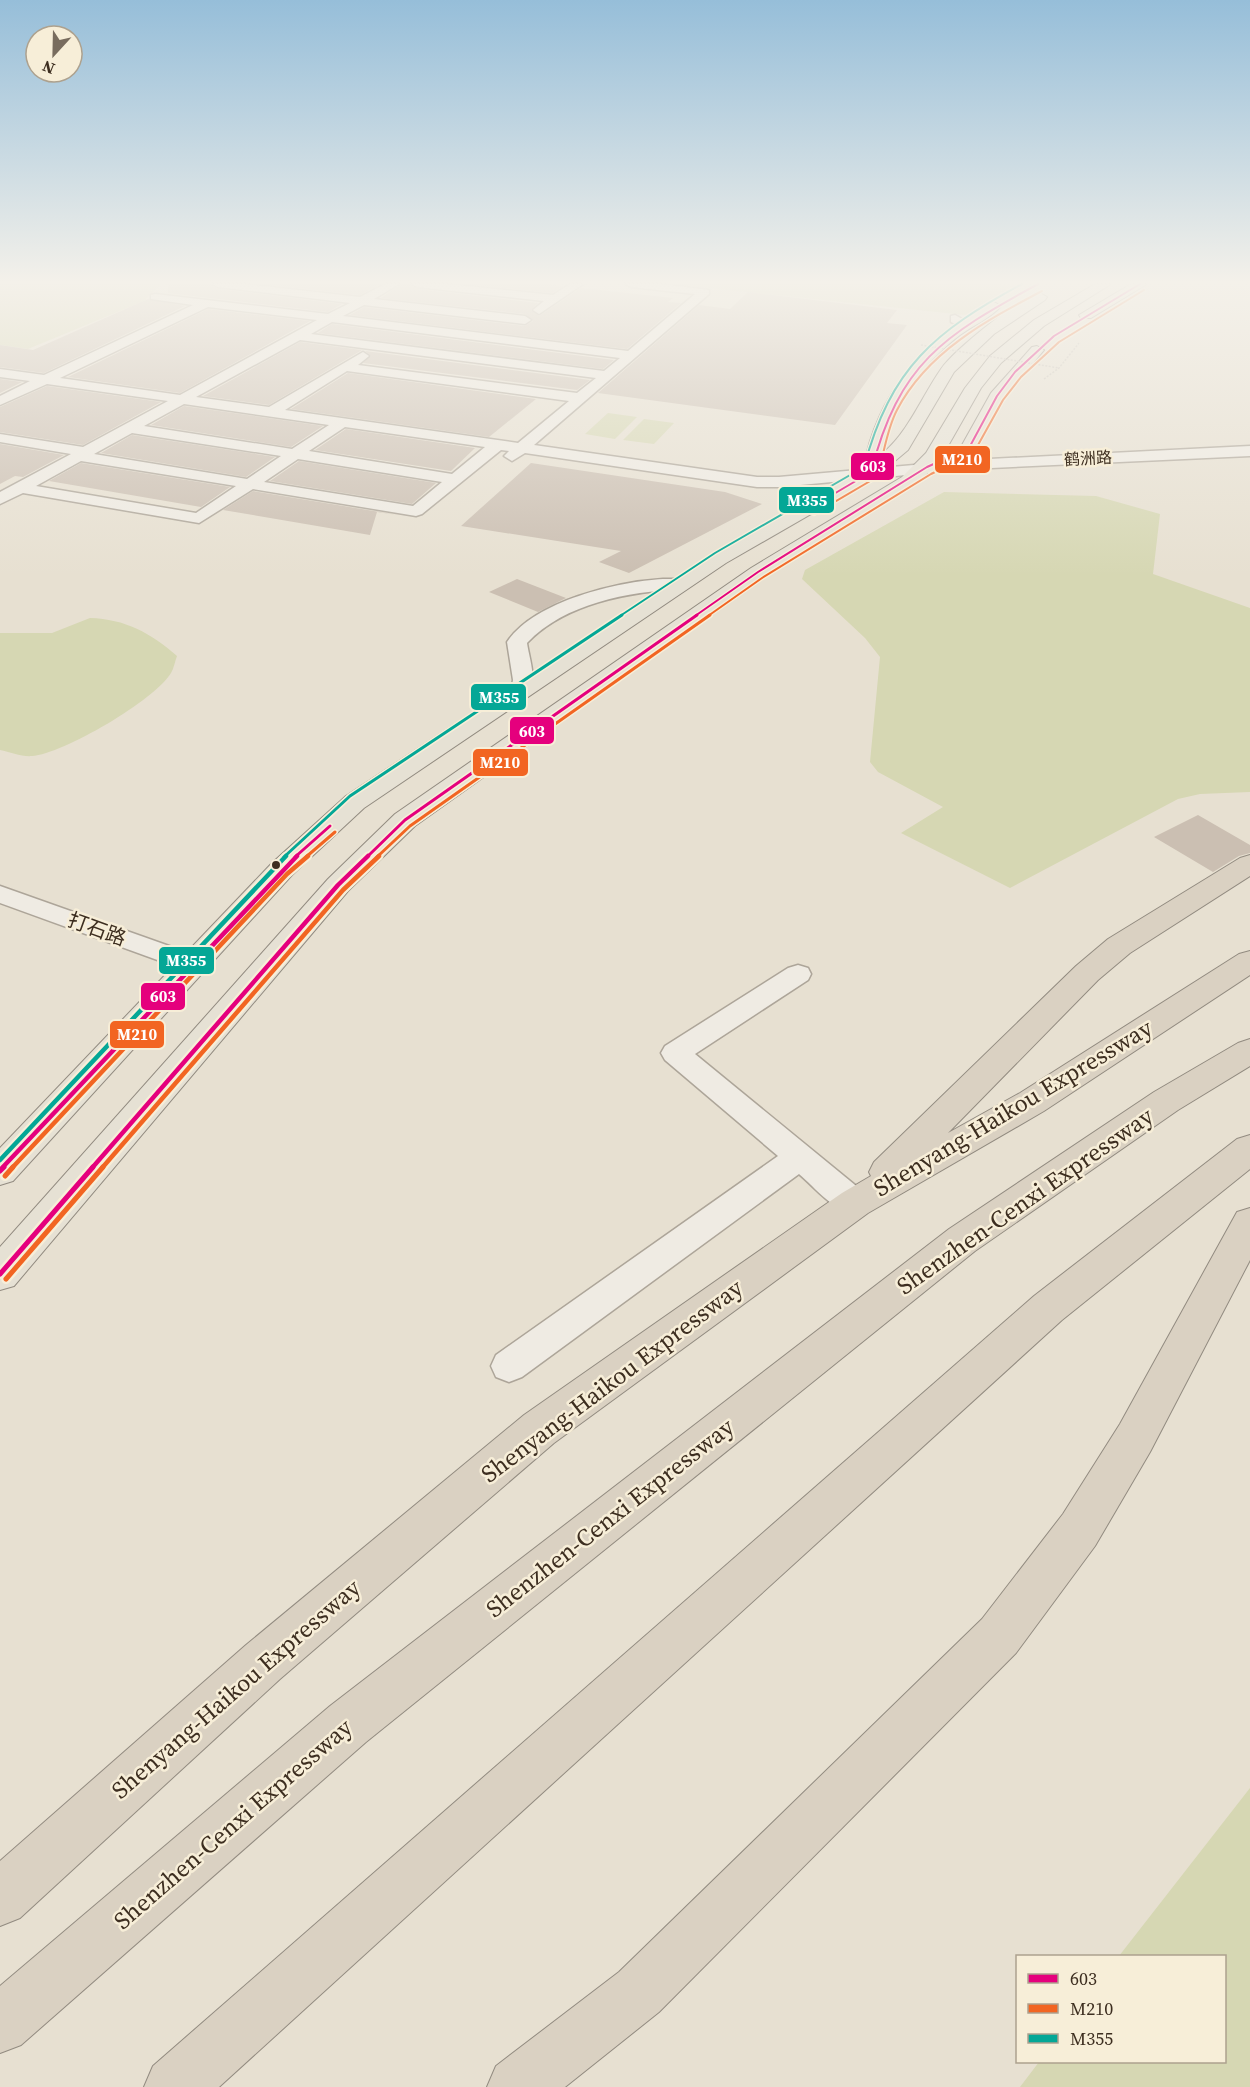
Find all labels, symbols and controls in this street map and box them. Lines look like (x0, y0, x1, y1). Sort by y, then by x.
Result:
north arrow (24, 24, 84, 84)
text: N (39, 55, 58, 80)
line badge: M210 (934, 445, 991, 474)
street label: 鹤洲路 (1063, 446, 1113, 470)
text: M210 (942, 448, 983, 470)
line badge: 603 (850, 452, 895, 481)
text: 603 (860, 455, 886, 477)
line badge: M355 (778, 486, 835, 514)
text: M355 (787, 489, 828, 511)
line badge: M355 (470, 683, 527, 711)
text: M355 (479, 686, 520, 708)
line badge: 603 (509, 716, 555, 745)
text: 603 (519, 720, 545, 742)
line badge: M210 (472, 748, 529, 777)
text: M210 (480, 751, 521, 773)
unlabelled marker (270, 859, 282, 871)
street label: 打石路 (64, 906, 130, 952)
line badge: M355 (158, 946, 215, 975)
text: M355 (166, 949, 207, 971)
line badge: 603 (140, 982, 186, 1011)
text: 603 (150, 985, 176, 1007)
street label: Shenyang-Haikou Expressway (867, 1011, 1159, 1204)
line badge: M210 (109, 1020, 165, 1049)
text: M210 (117, 1023, 158, 1045)
street label: Shenzhen-Cenxi Expressway (890, 1099, 1160, 1302)
street label: Shenyang-Haikou Expressway (474, 1271, 750, 1490)
street label: Shenzhen-Cenxi Expressway (479, 1410, 741, 1625)
street label: Shenyang-Haikou Expressway (104, 1571, 368, 1806)
street label: Shenzhen-Cenxi Expressway (106, 1710, 360, 1937)
legend (1016, 1955, 1226, 2063)
text: 603 (1070, 1966, 1097, 1991)
text: M210 (1070, 1996, 1113, 2021)
text: M355 (1070, 2026, 1113, 2051)

